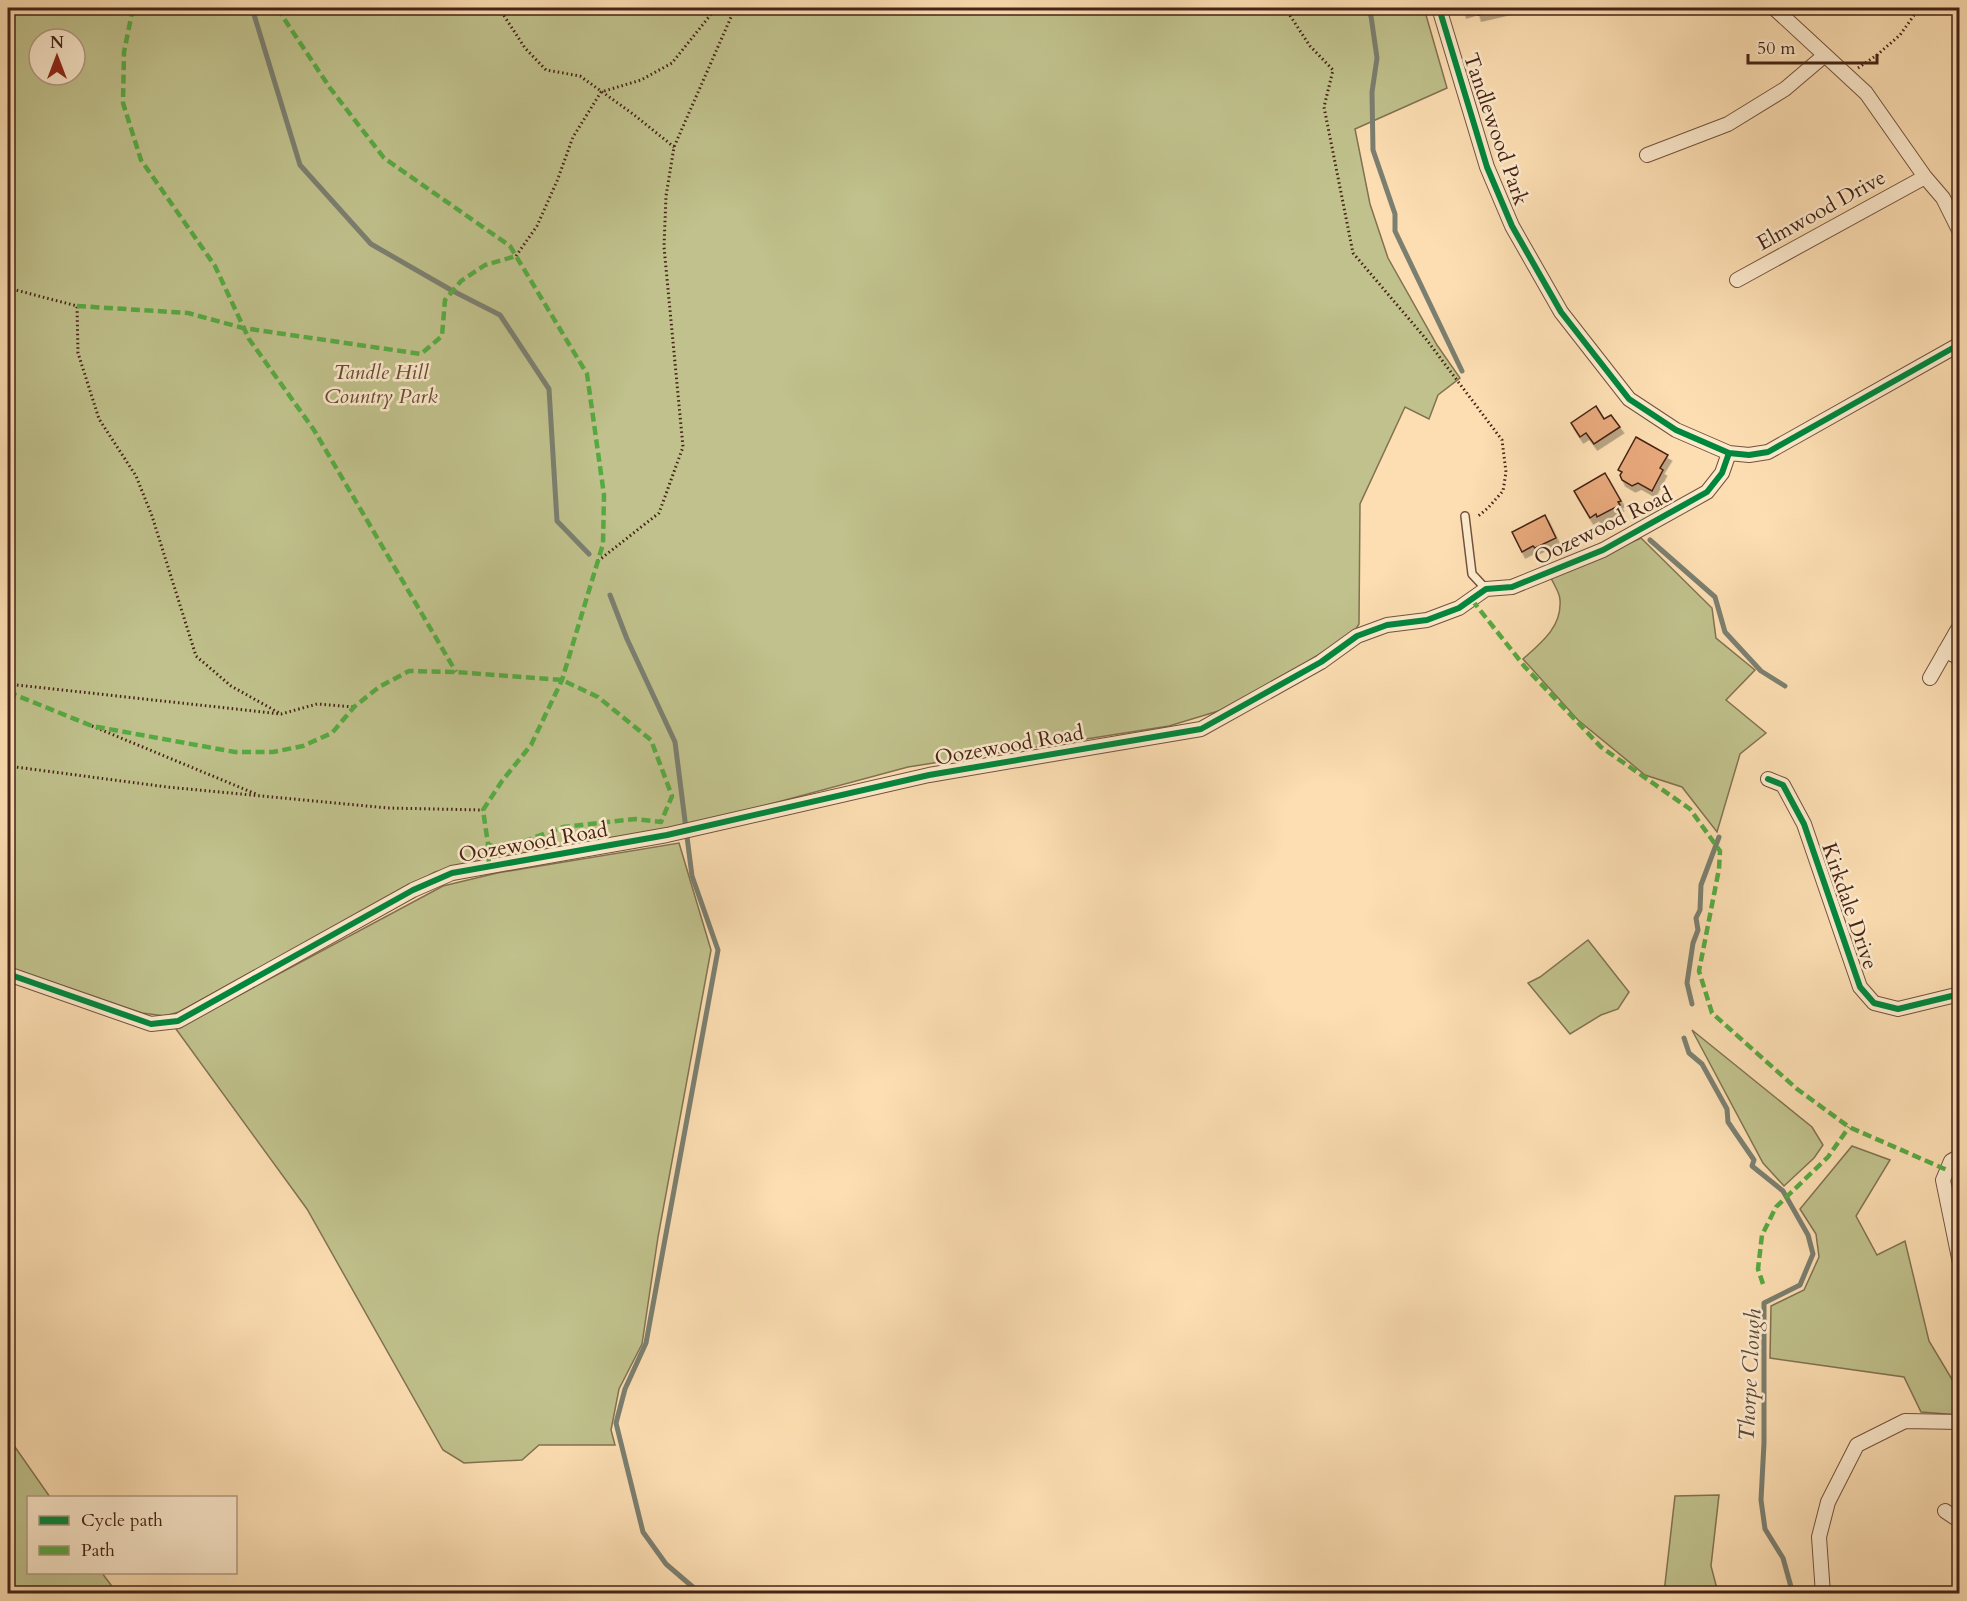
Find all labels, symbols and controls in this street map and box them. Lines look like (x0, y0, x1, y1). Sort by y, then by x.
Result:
north arrow (27, 27, 87, 87)
scale bar (1748, 27, 1877, 65)
text: N (50, 32, 64, 54)
text: 50 m (1757, 36, 1796, 61)
street label: Tandlewood Park (1456, 49, 1535, 210)
street label: Elmwood Drive (1752, 163, 1891, 258)
park label: Tandle Hill Country Park (324, 358, 438, 411)
street label: Oozewood Road (1529, 480, 1677, 573)
street label: Oozewood Road (932, 718, 1086, 773)
street label: Oozewood Road (456, 815, 610, 870)
street label: Kirkdale Drive (1814, 839, 1885, 973)
water label: Thorpe Clough (1732, 1308, 1768, 1442)
legend (27, 1496, 237, 1574)
text: Cycle path (81, 1508, 163, 1533)
text: Path (81, 1538, 115, 1563)

